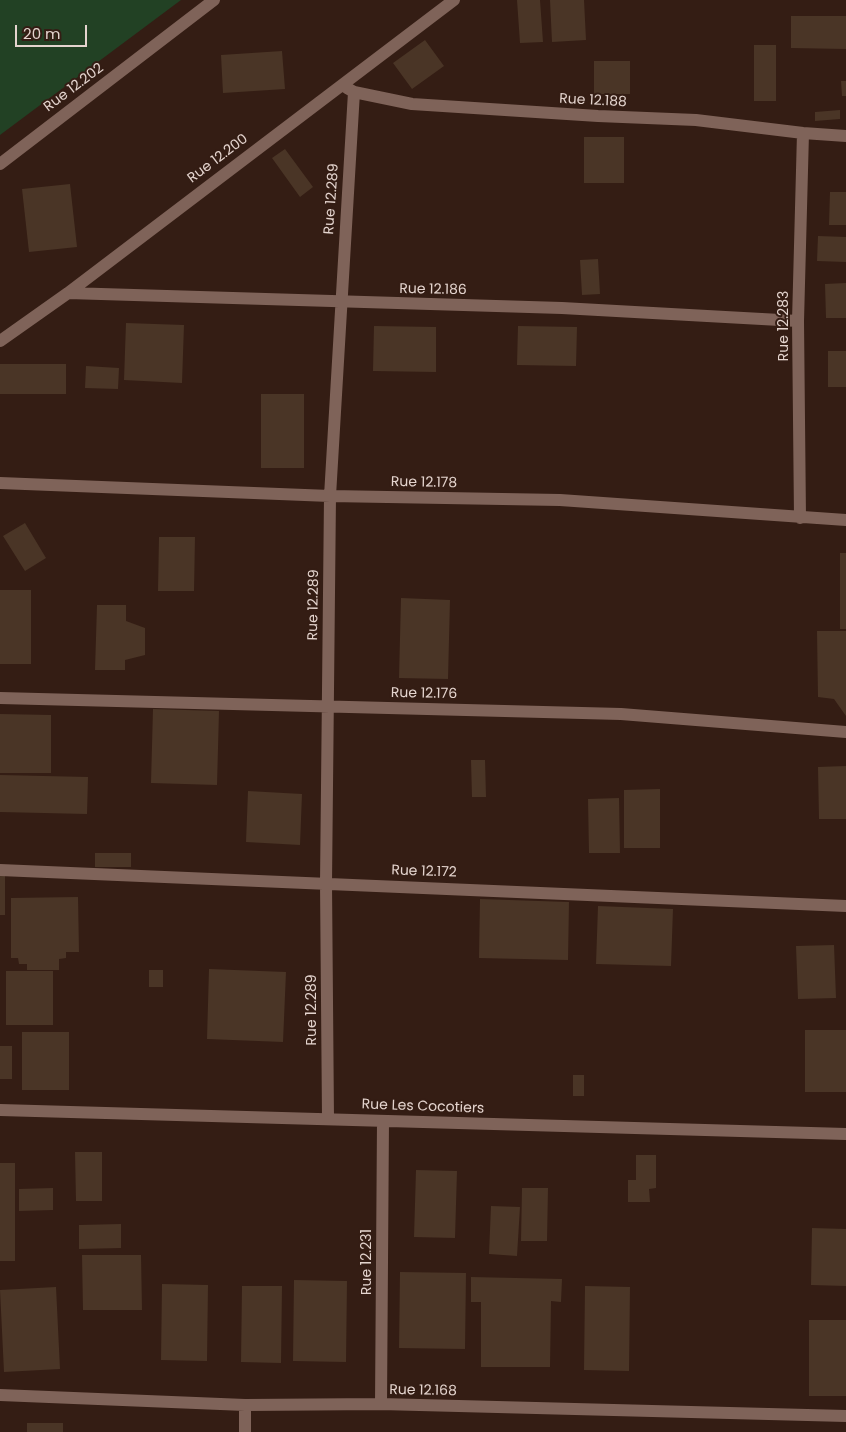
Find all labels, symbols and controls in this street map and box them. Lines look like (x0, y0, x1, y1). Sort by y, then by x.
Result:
scale bar (18, 15, 90, 47)
text: 20 m (23, 23, 61, 44)
street label: Rue 12.202 (41, 60, 107, 116)
street label: Rue 12.188 (559, 91, 627, 111)
street label: Rue 12.200 (185, 131, 251, 187)
street label: Rue 12.289 (321, 163, 343, 235)
street label: Rue 12.186 (399, 281, 467, 299)
street label: Rue 12.283 (776, 291, 792, 361)
street label: Rue 12.178 (391, 474, 457, 492)
street label: Rue 12.289 (305, 569, 323, 641)
street label: Rue 12.176 (391, 685, 457, 703)
street label: Rue 12.172 (391, 862, 457, 882)
street label: Rue 12.289 (304, 974, 320, 1046)
street label: Rue Les Cocotiers (361, 1096, 485, 1118)
street label: Rue 12.231 (359, 1229, 375, 1295)
street label: Rue 12.168 (389, 1382, 457, 1400)

